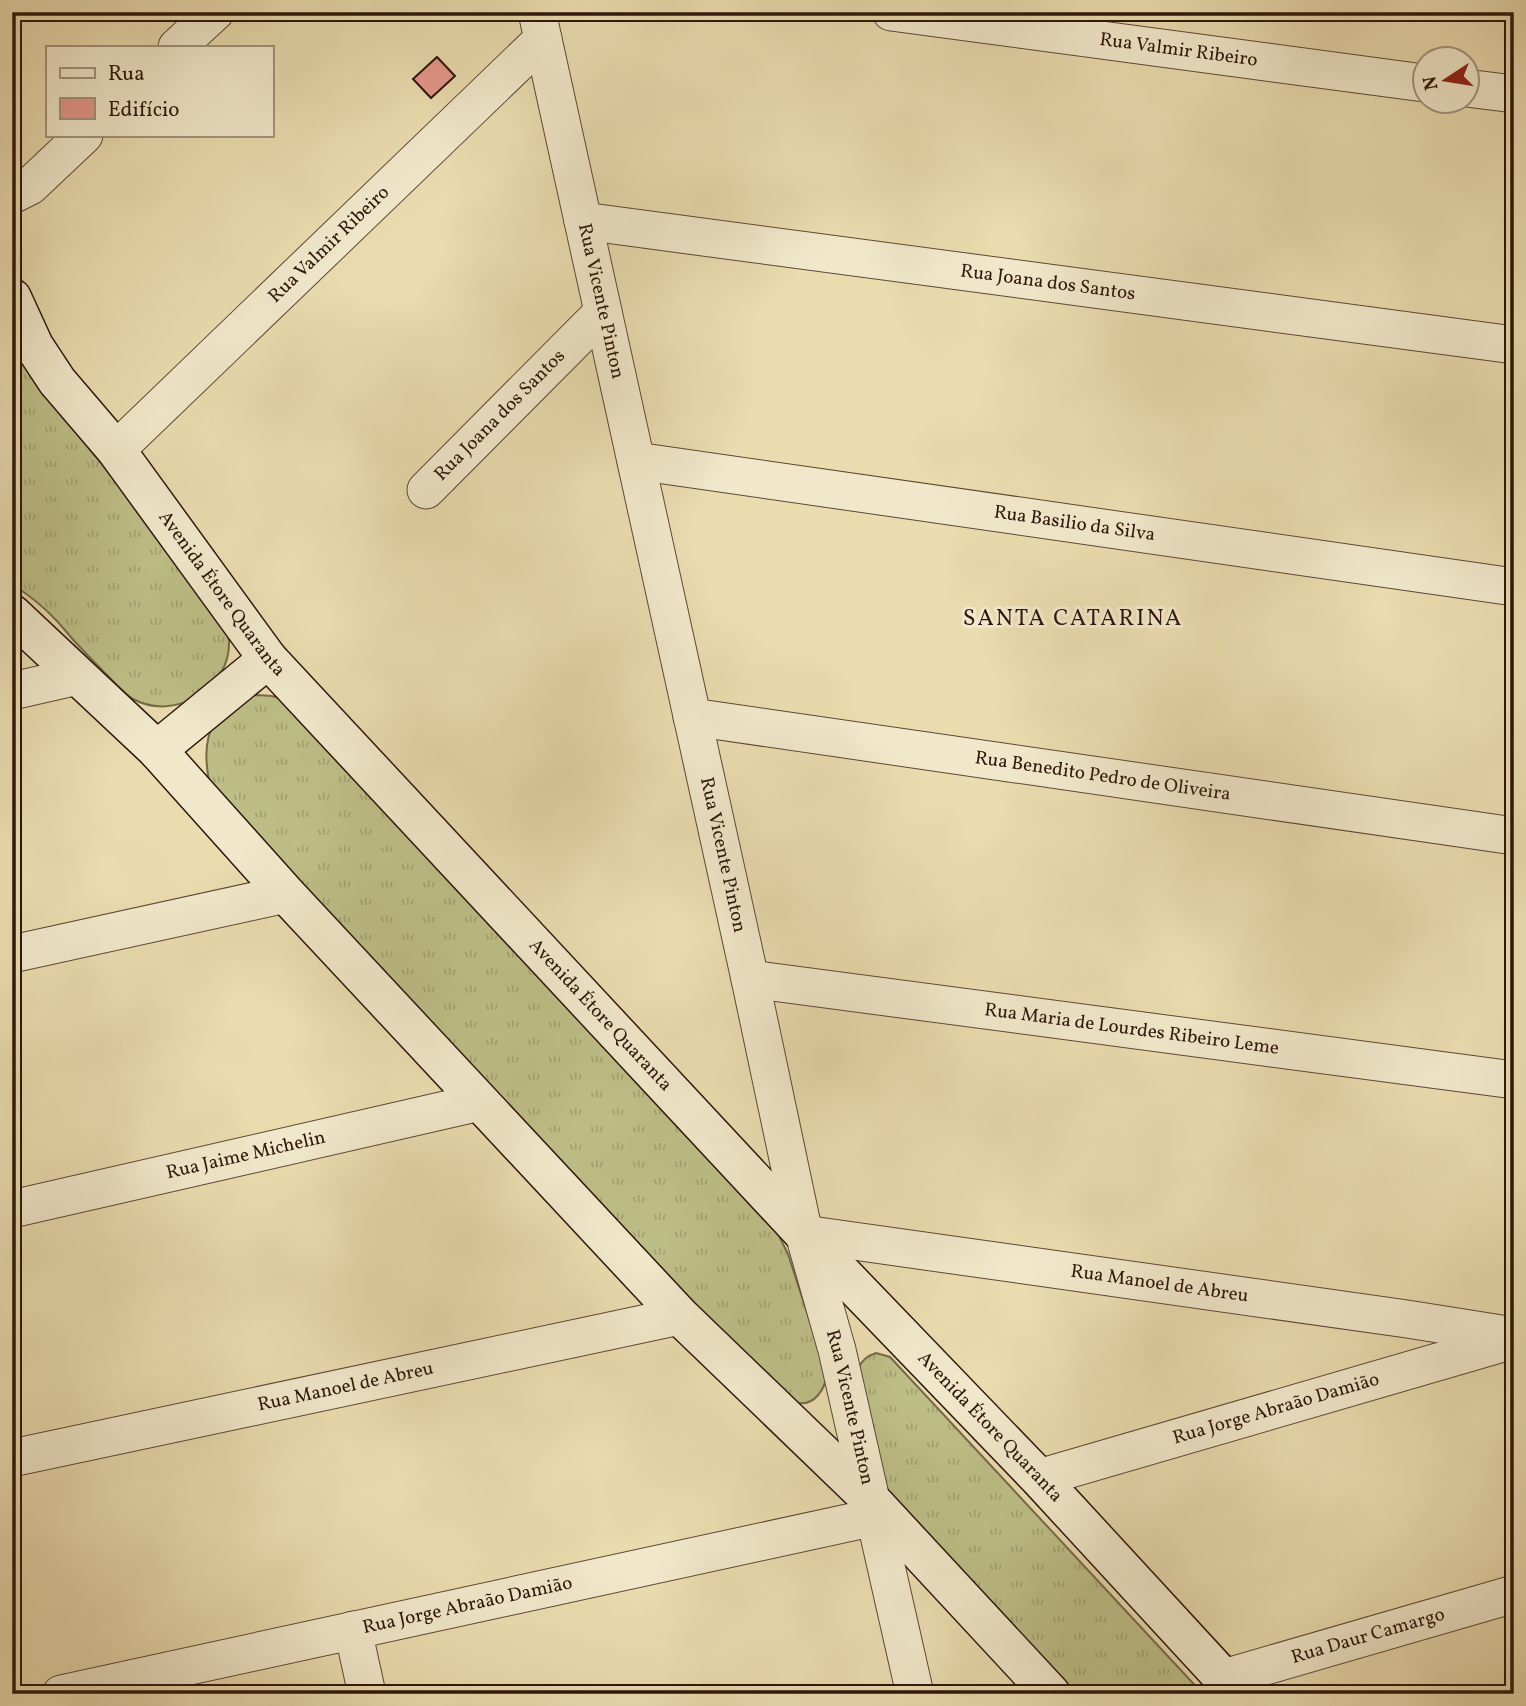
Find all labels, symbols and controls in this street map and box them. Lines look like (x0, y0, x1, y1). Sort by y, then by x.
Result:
street label: Rua Valmir Ribeiro (1098, 27, 1259, 74)
legend (46, 46, 273, 136)
north arrow (1410, 46, 1480, 116)
text: Rua (108, 60, 145, 89)
text: N (1417, 73, 1445, 93)
text: Edifício (108, 96, 180, 125)
street label: Rua Valmir Ribeiro (263, 180, 396, 309)
street label: Rua Vicente Pinton (571, 221, 630, 381)
street label: Rua Joana dos Santos (959, 258, 1137, 307)
street label: Rua Joana dos Santos (429, 344, 571, 487)
street label: Rua Basilio da Silva (992, 499, 1157, 548)
street label: Avenida Étore Quaranta (152, 506, 291, 683)
district label: SANTA CATARINA (963, 603, 1183, 635)
street label: Rua Benedito Pedro de Oliveira (973, 745, 1232, 808)
street label: Rua Vicente Pinton (693, 775, 752, 935)
street label: Avenida Étore Quaranta (522, 933, 678, 1097)
street label: Rua Maria de Lourdes Ribeiro Leme (983, 997, 1281, 1062)
street label: Rua Jaime Michelin (164, 1125, 328, 1186)
street label: Rua Manoel de Abreu (1069, 1259, 1250, 1309)
street label: Rua Vicente Pinton (819, 1327, 880, 1487)
street label: Avenida Étore Quaranta (911, 1346, 1068, 1508)
street label: Rua Manoel de Abreu (255, 1356, 436, 1418)
street label: Rua Jorge Abraão Damião (1170, 1367, 1383, 1451)
street label: Rua Jorge Abraão Damião (360, 1570, 575, 1641)
street label: Rua Daur Camargo (1288, 1602, 1448, 1671)

